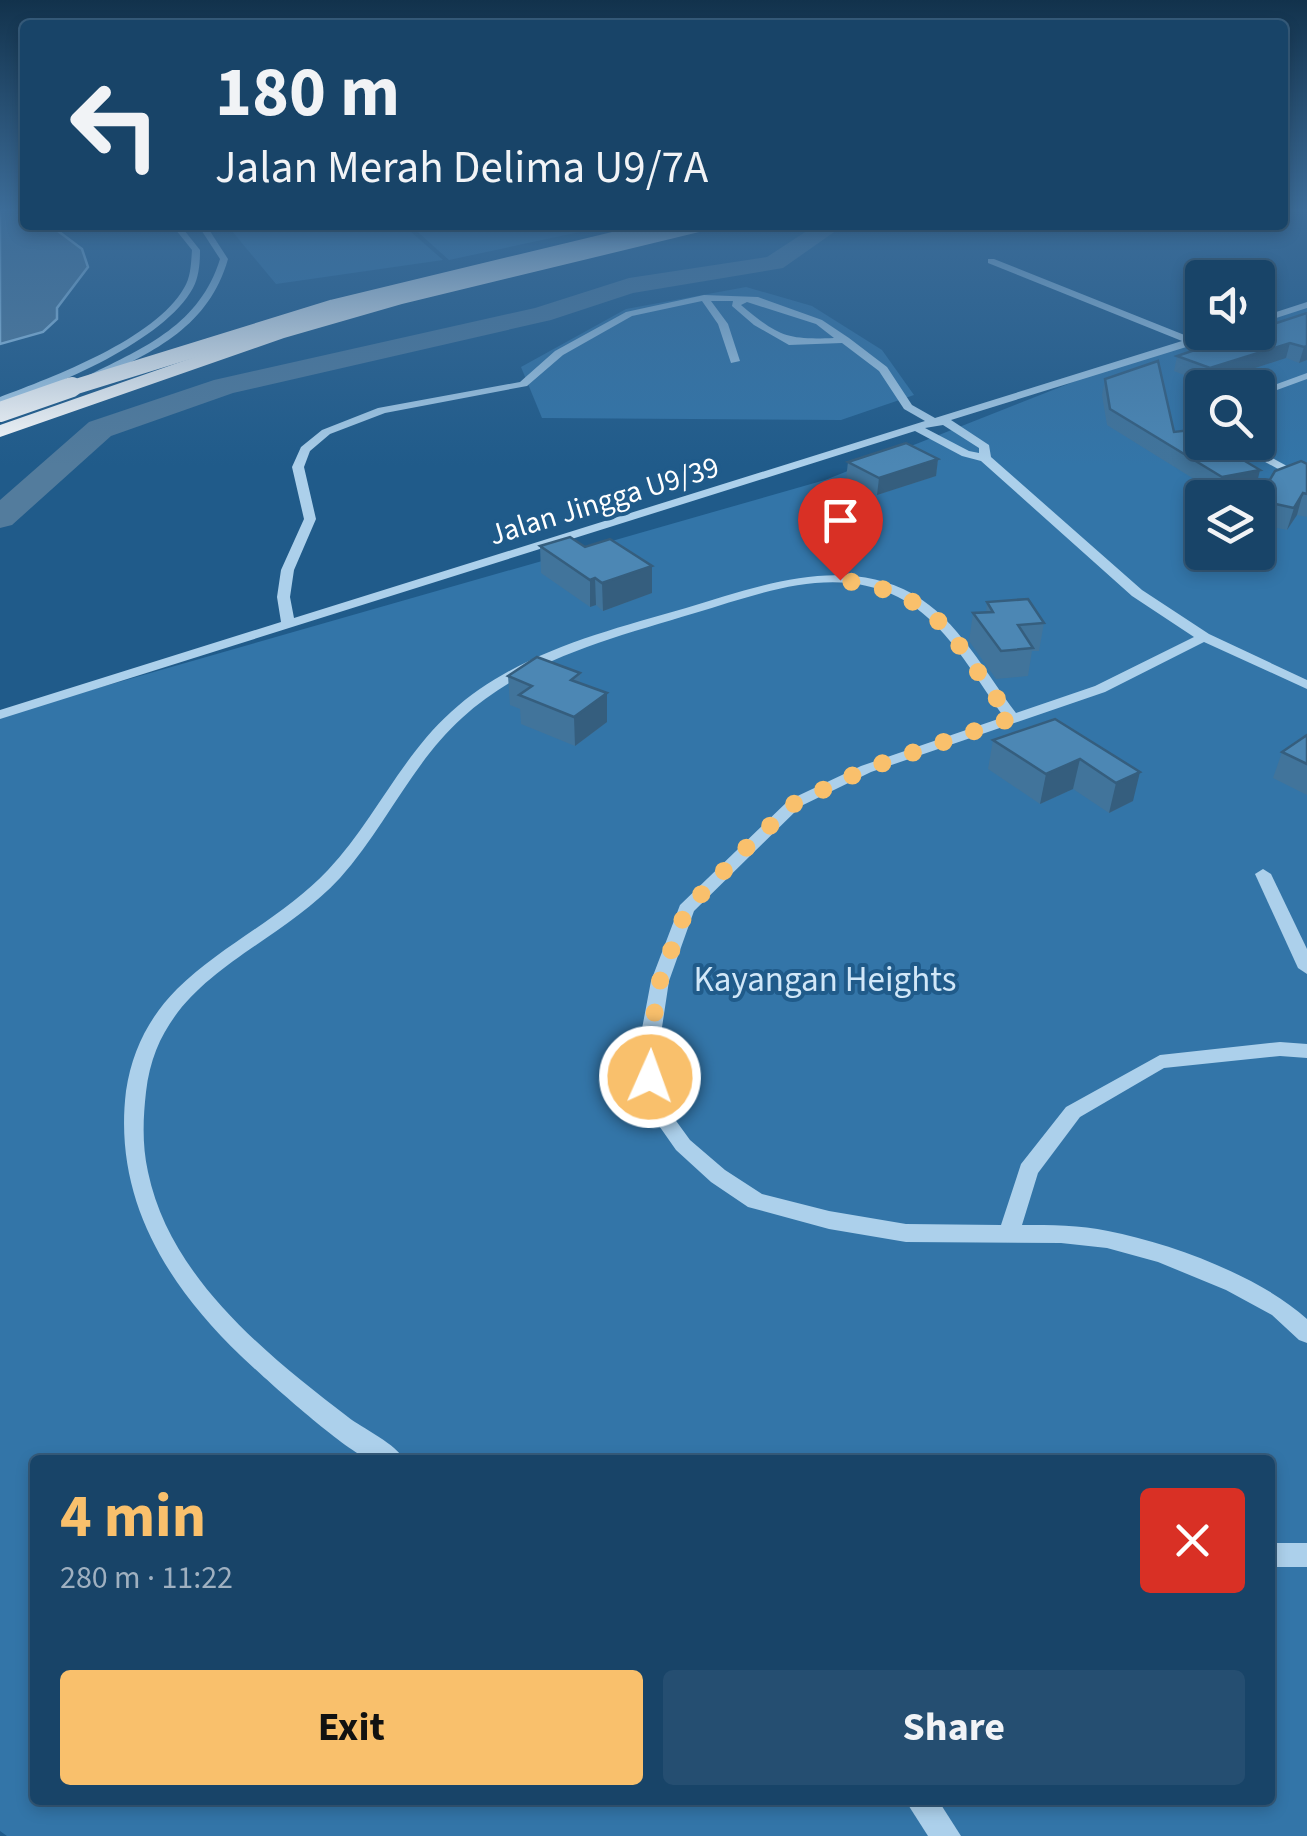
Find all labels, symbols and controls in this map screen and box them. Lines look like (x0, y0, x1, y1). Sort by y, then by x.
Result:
text: 180 m (215, 43, 400, 143)
icon: left (50, 60, 180, 190)
text: Jalan Merah Delima U9/7A (215, 136, 708, 200)
map controls (1185, 260, 1275, 570)
button: sound (1185, 260, 1275, 350)
button: search (1185, 370, 1275, 460)
street label: Jalan Jingga U9/39 (484, 446, 724, 556)
pin (798, 478, 883, 581)
button: layers (1185, 480, 1275, 570)
icon: arrive (813, 493, 868, 548)
park label: Kayangan Heights (694, 955, 956, 1005)
position arrow (598, 1025, 702, 1129)
text: 4 min (60, 1475, 206, 1560)
button: close (1140, 1488, 1245, 1593)
text: 280 m · 11:22 (60, 1555, 233, 1601)
button: Exit (60, 1670, 643, 1785)
button: Share (663, 1670, 1245, 1785)

